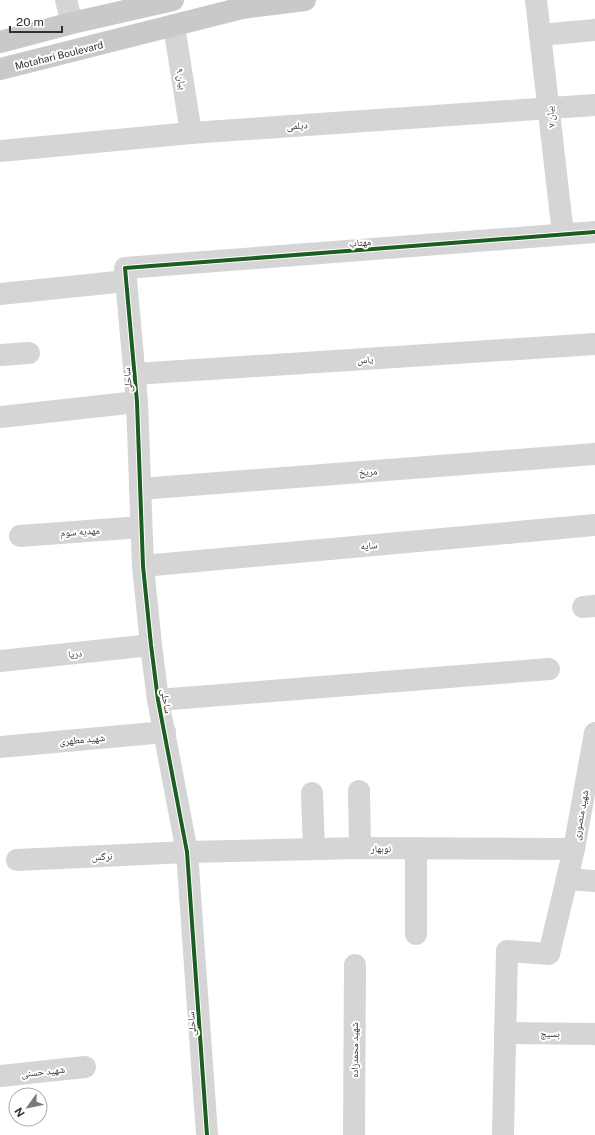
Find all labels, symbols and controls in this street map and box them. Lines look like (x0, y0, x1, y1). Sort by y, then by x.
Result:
scale bar (10, 8, 62, 34)
text: 20 m (16, 15, 44, 29)
street label: Motahari Boulevard (14, 38, 104, 72)
street label: بیان ۹ (173, 67, 190, 91)
street label: بیان ۷ (543, 105, 558, 128)
street label: دیلمی (286, 118, 308, 133)
street label: مهتاب (348, 235, 372, 249)
street label: یاس (357, 352, 374, 367)
street label: ساحلی (120, 367, 135, 393)
street label: مریخ (358, 464, 378, 479)
street label: مهدیه سوم (60, 524, 101, 540)
street label: سایه (360, 538, 378, 552)
street label: دریا (67, 646, 83, 660)
street label: ساحلی (158, 688, 175, 715)
street label: شهید مطهری (59, 731, 106, 748)
street label: شهید منصوری (570, 788, 591, 841)
street label: نوبهار (370, 842, 391, 854)
street label: نرگس (91, 849, 113, 864)
street label: ساحلی (184, 1011, 199, 1037)
street label: شهید محمدزاده (348, 1022, 360, 1078)
street label: بسیج (540, 1027, 560, 1040)
street label: شهید حسنی (21, 1063, 66, 1080)
north arrow (8, 1087, 48, 1127)
text: N (12, 1106, 27, 1119)

